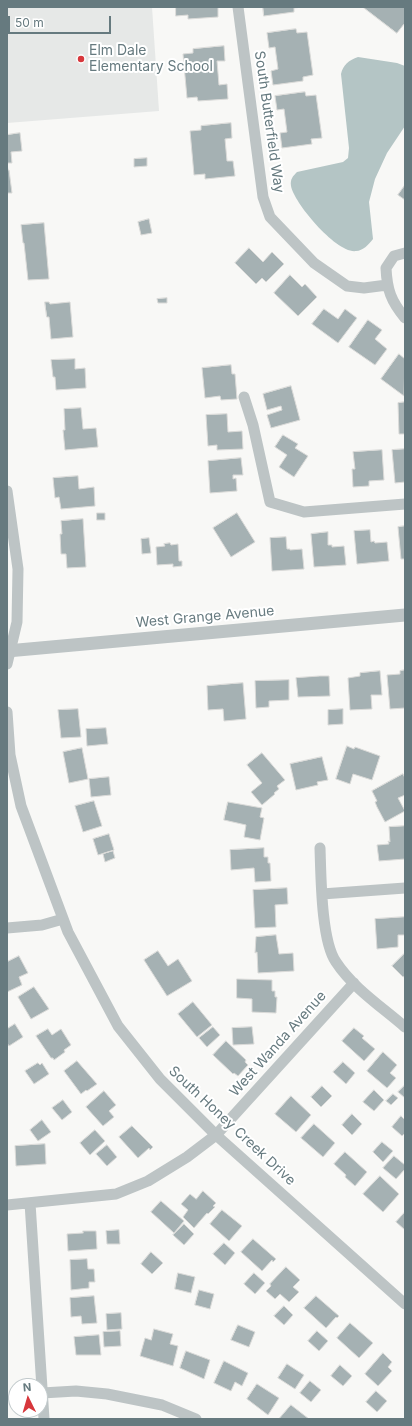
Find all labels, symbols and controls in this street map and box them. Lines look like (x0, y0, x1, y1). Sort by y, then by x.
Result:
scale bar (10, 8, 113, 34)
text: 50 m (15, 15, 44, 30)
place label: Elm Dale Elementary School (89, 43, 213, 76)
street label: South Butterfield Way (251, 50, 287, 194)
marker: Elm Dale Elementary School (76, 54, 86, 64)
street label: West Grange Avenue (135, 603, 275, 631)
street label: West Wanda Avenue (226, 988, 330, 1100)
street label: South Honey Creek Drive (165, 1063, 299, 1189)
north arrow (8, 1378, 48, 1418)
text: N (22, 1380, 32, 1394)

